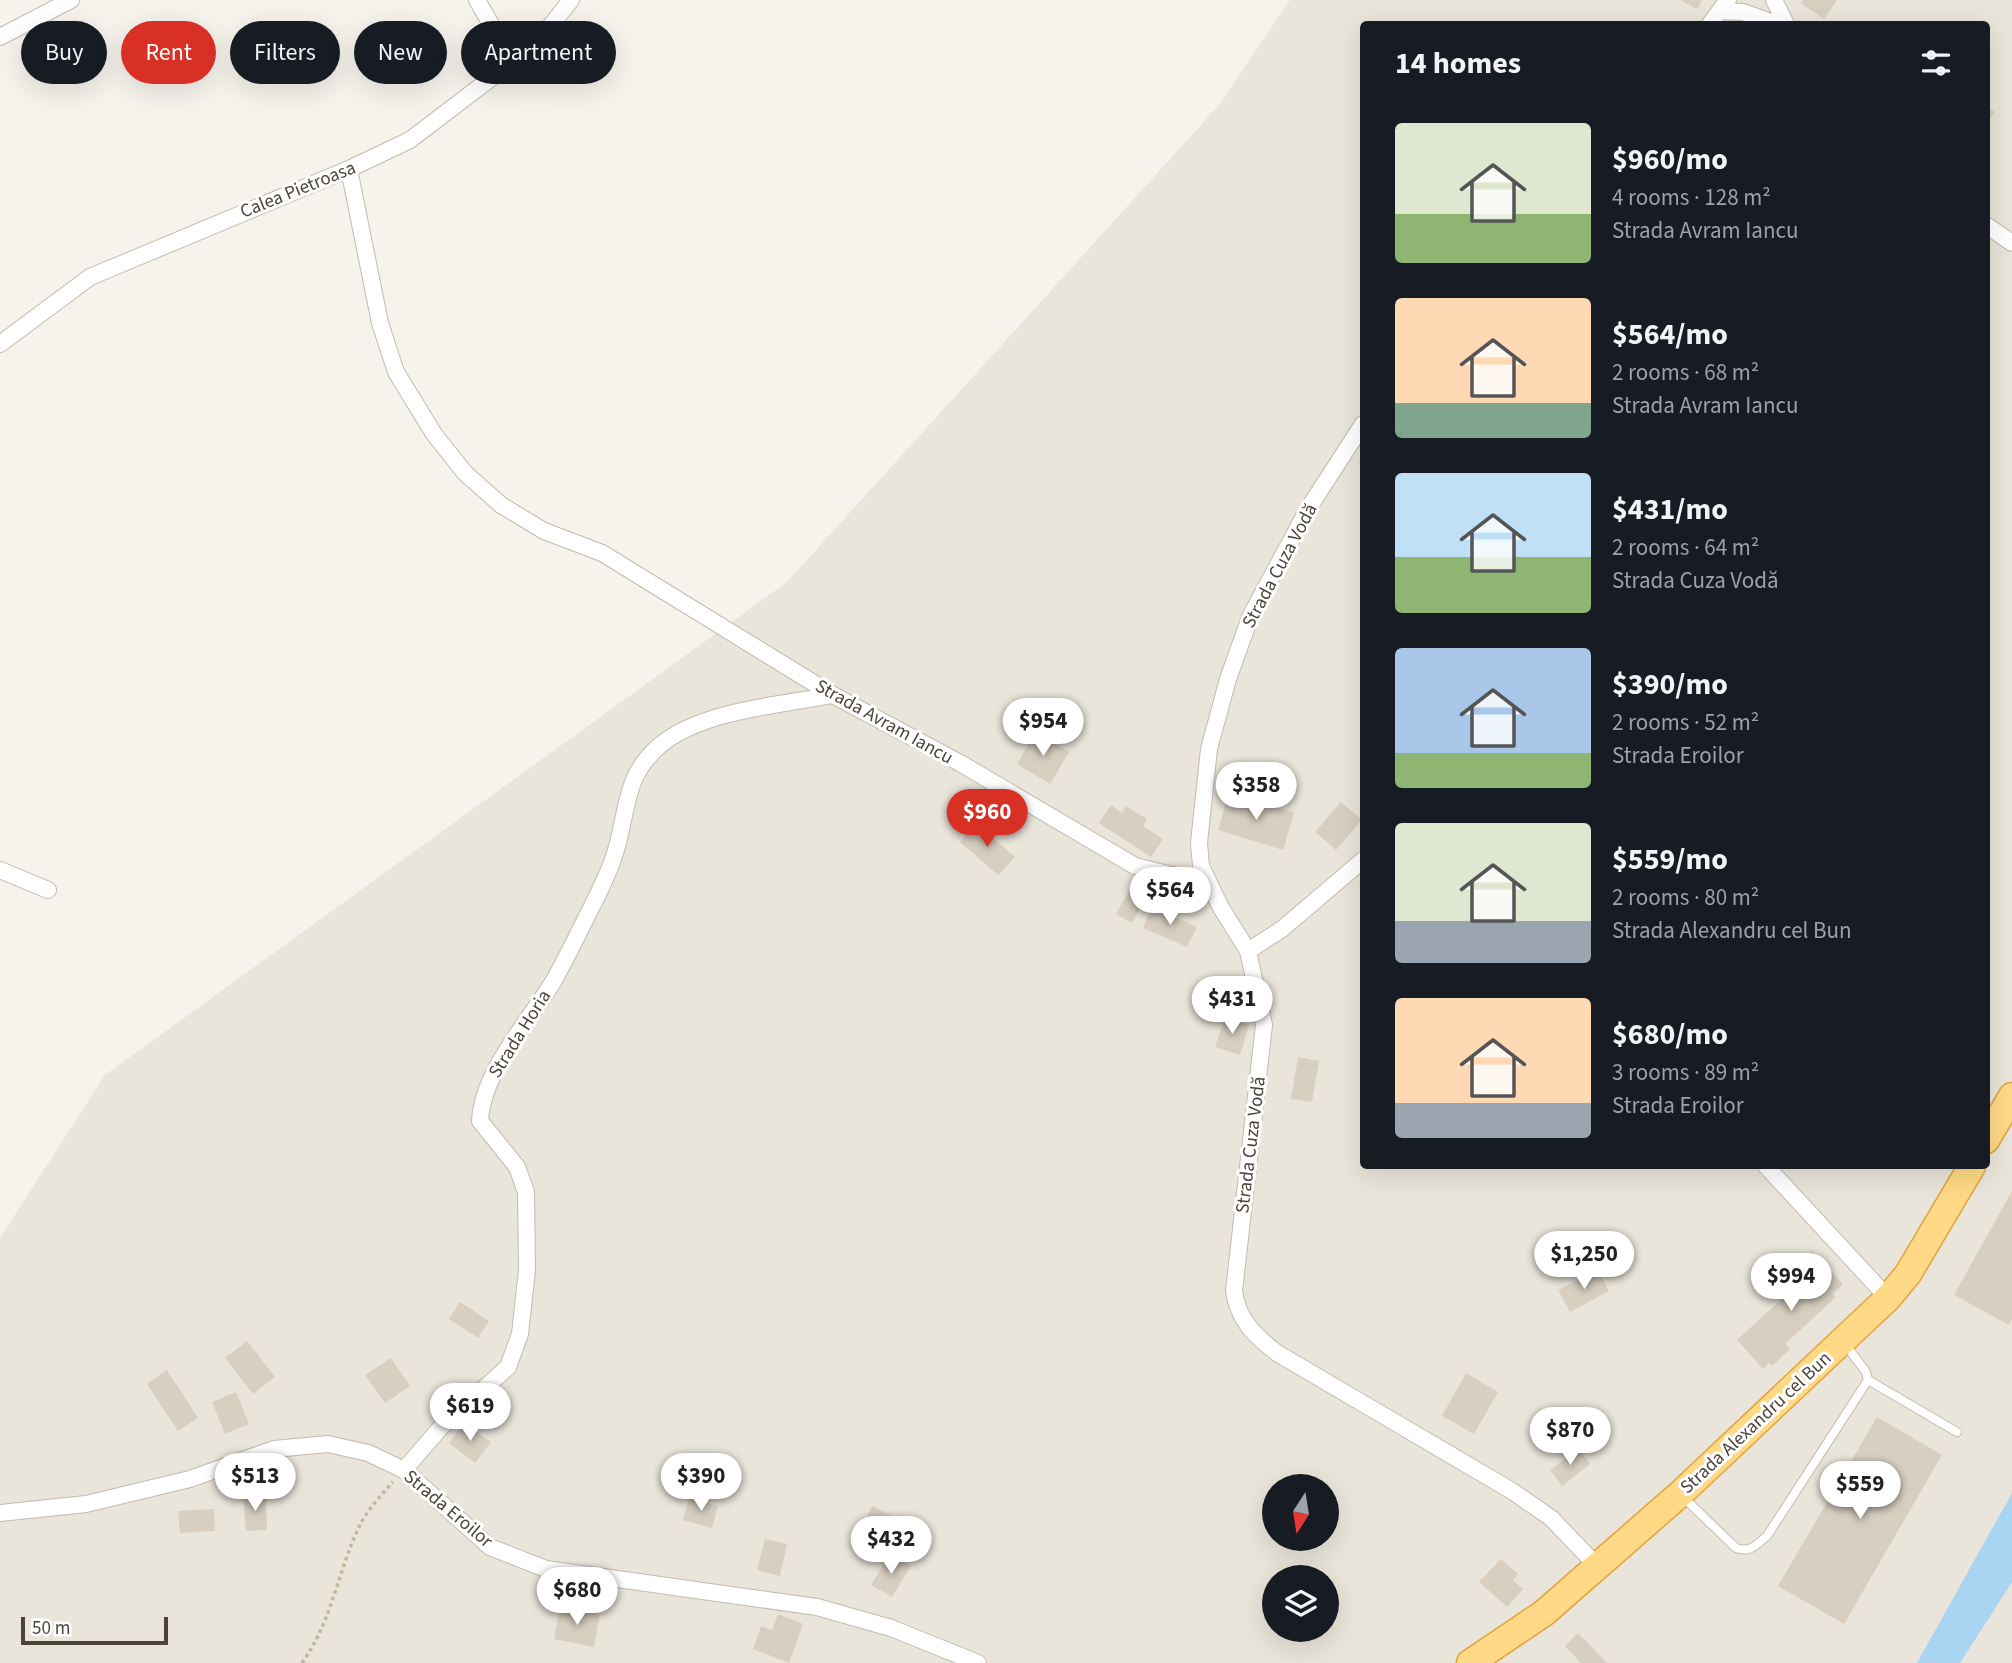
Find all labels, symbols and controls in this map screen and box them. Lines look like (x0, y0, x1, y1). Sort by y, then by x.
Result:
chip: Buy (21, 21, 107, 84)
chip: Rent (121, 21, 216, 84)
chip: Filters (230, 21, 340, 84)
chip: New (354, 21, 447, 84)
chip: Apartment (461, 21, 616, 84)
text: 14 homes (1395, 42, 1521, 85)
icon: filters (1917, 44, 1955, 82)
text: $960/mo (1612, 138, 1728, 181)
icon: home (1451, 151, 1535, 235)
street label: Calea Pietroasa (236, 155, 360, 225)
text: 4 rooms · 128 m² (1612, 181, 1771, 214)
text: Strada Avram Iancu (1612, 214, 1798, 247)
text: $564/mo (1612, 313, 1728, 356)
icon: home (1451, 326, 1535, 410)
text: 2 rooms · 68 m² (1612, 356, 1759, 389)
text: Strada Avram Iancu (1612, 389, 1798, 422)
text: $431/mo (1612, 488, 1728, 531)
street label: Strada Cuza Vodă (1236, 499, 1324, 633)
icon: home (1451, 501, 1535, 585)
text: 2 rooms · 64 m² (1612, 531, 1759, 564)
text: Strada Cuza Vodă (1612, 564, 1779, 597)
text: $390/mo (1612, 663, 1728, 706)
street label: Strada Avram Iancu (810, 673, 958, 771)
icon: home (1451, 676, 1535, 760)
pin: $954 (1002, 698, 1084, 758)
text: $954 (1019, 704, 1067, 737)
text: 2 rooms · 52 m² (1612, 706, 1759, 739)
text: Strada Eroilor (1612, 739, 1744, 772)
pin: $358 (1215, 762, 1297, 822)
text: $358 (1232, 768, 1280, 801)
pin: $960 (946, 790, 1028, 849)
text: $960 (963, 795, 1011, 828)
text: $559/mo (1612, 838, 1728, 881)
icon: home (1451, 851, 1535, 935)
pin: $564 (1129, 867, 1211, 927)
text: $564 (1146, 873, 1194, 906)
text: 2 rooms · 80 m² (1612, 881, 1759, 914)
text: Strada Alexandru cel Bun (1612, 914, 1852, 947)
pin: $431 (1191, 976, 1273, 1036)
text: $431 (1208, 982, 1256, 1015)
street label: Strada Horia (482, 985, 558, 1083)
text: $680/mo (1612, 1013, 1728, 1056)
icon: home (1451, 1026, 1535, 1110)
text: 3 rooms · 89 m² (1612, 1056, 1759, 1089)
street label: Strada Cuza Vodă (1229, 1075, 1273, 1215)
text: Strada Eroilor (1612, 1089, 1744, 1122)
pin: $1,250 (1527, 1232, 1641, 1291)
text: $1,250 (1550, 1237, 1618, 1270)
pin: $994 (1750, 1254, 1832, 1313)
text: $994 (1767, 1259, 1815, 1292)
street label: Strada Alexandru cel Bun (1674, 1346, 1838, 1500)
pin: $619 (429, 1384, 511, 1443)
text: $619 (446, 1389, 494, 1422)
pin: $870 (1529, 1408, 1611, 1467)
text: $870 (1546, 1413, 1594, 1446)
pin: $513 (214, 1454, 296, 1513)
pin: $390 (660, 1454, 742, 1513)
text: $513 (231, 1459, 279, 1492)
text: $390 (677, 1459, 725, 1492)
pin: $559 (1819, 1462, 1901, 1521)
street label: Strada Eroilor (398, 1464, 499, 1555)
text: $559 (1836, 1467, 1884, 1500)
north arrow (1262, 1474, 1339, 1550)
map controls (1262, 1474, 1339, 1642)
pin: $432 (850, 1516, 932, 1576)
text: $432 (867, 1522, 915, 1555)
button: layers (1262, 1565, 1339, 1642)
pin: $680 (536, 1568, 618, 1627)
text: $680 (553, 1573, 601, 1606)
scale bar (21, 1614, 168, 1646)
text: 50 m (32, 1615, 70, 1642)

